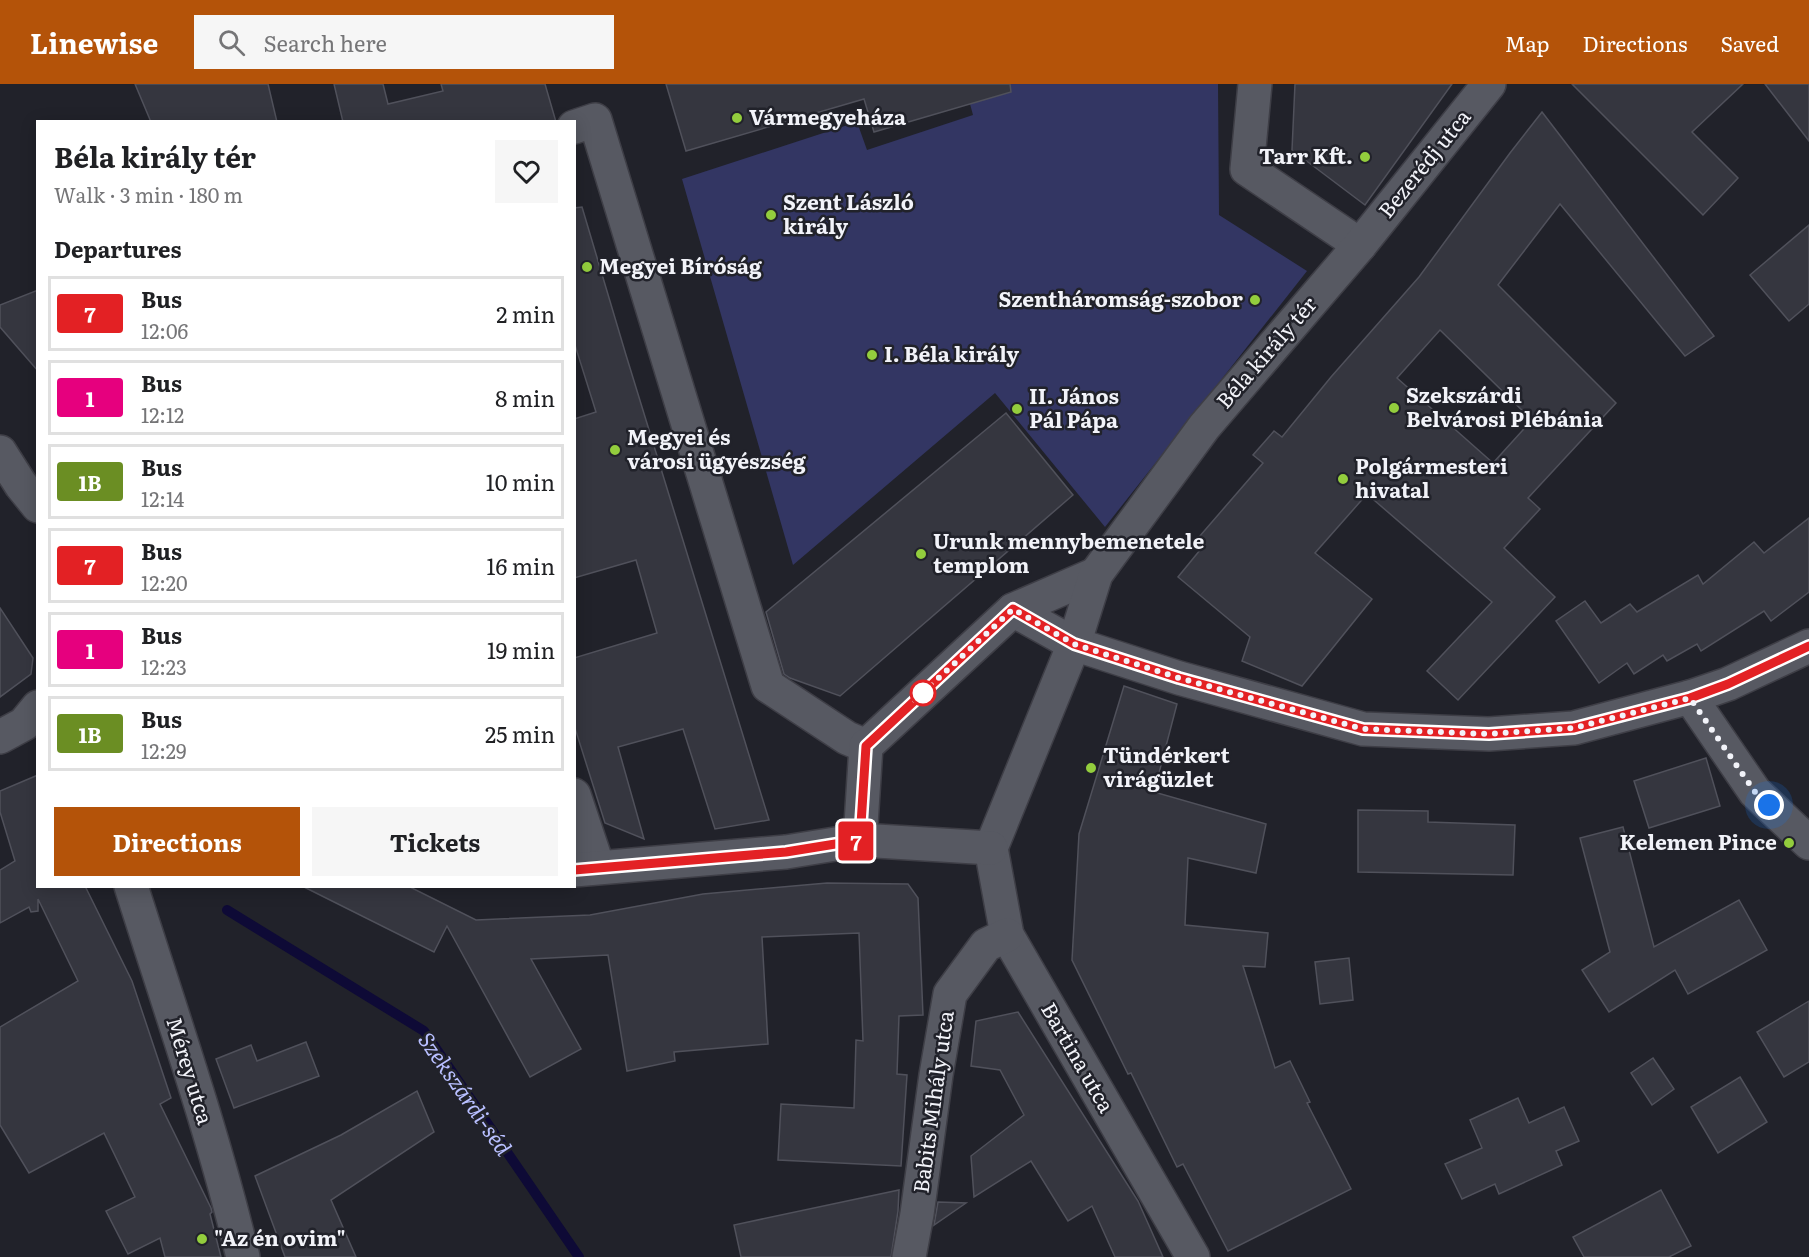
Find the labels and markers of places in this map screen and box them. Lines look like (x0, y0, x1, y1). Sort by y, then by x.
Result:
place label: Vármegyeháza (749, 100, 907, 131)
marker: Vármegyeháza (730, 111, 744, 125)
place label: Tarr Kft. (1259, 139, 1353, 170)
marker: Tarr Kft. (1358, 150, 1372, 164)
place label: Szent László király (783, 185, 914, 240)
marker: Szent László király (764, 208, 778, 222)
place label: Megyei Bíróság (599, 249, 762, 280)
marker: Megyei Bíróság (580, 260, 594, 274)
place label: Szentháromság-szobor (998, 282, 1244, 313)
marker: Szentháromság-szobor (1248, 293, 1262, 307)
place label: I. Béla király (884, 337, 1019, 368)
marker: I. Béla király (865, 348, 879, 362)
place label: Szekszárdi Belvárosi Plébánia (1406, 378, 1604, 433)
place label: II. János Pál Pápa (1029, 379, 1119, 434)
marker: Szekszárdi Belvárosi Plébánia (1387, 401, 1401, 415)
marker: II. János Pál Pápa (1010, 402, 1024, 416)
place label: Megyei és városi ügyészség (627, 420, 806, 475)
marker: Megyei és városi ügyészség (608, 443, 622, 457)
place label: Polgármesteri hivatal (1355, 449, 1508, 504)
marker: Polgármesteri hivatal (1336, 472, 1350, 486)
place label: Urunk mennybemenetele templom (933, 524, 1205, 579)
marker: Urunk mennybemenetele templom (914, 547, 928, 561)
unlabelled marker (910, 680, 936, 706)
place label: Tündérkert virágüzlet (1103, 738, 1230, 793)
marker: Tündérkert virágüzlet (1084, 761, 1098, 775)
place label: Kelemen Pince (1619, 825, 1777, 856)
marker: Kelemen Pince (1782, 836, 1796, 850)
place label: "Az én ovim" (214, 1221, 346, 1252)
marker: "Az én ovim" (195, 1232, 209, 1246)

